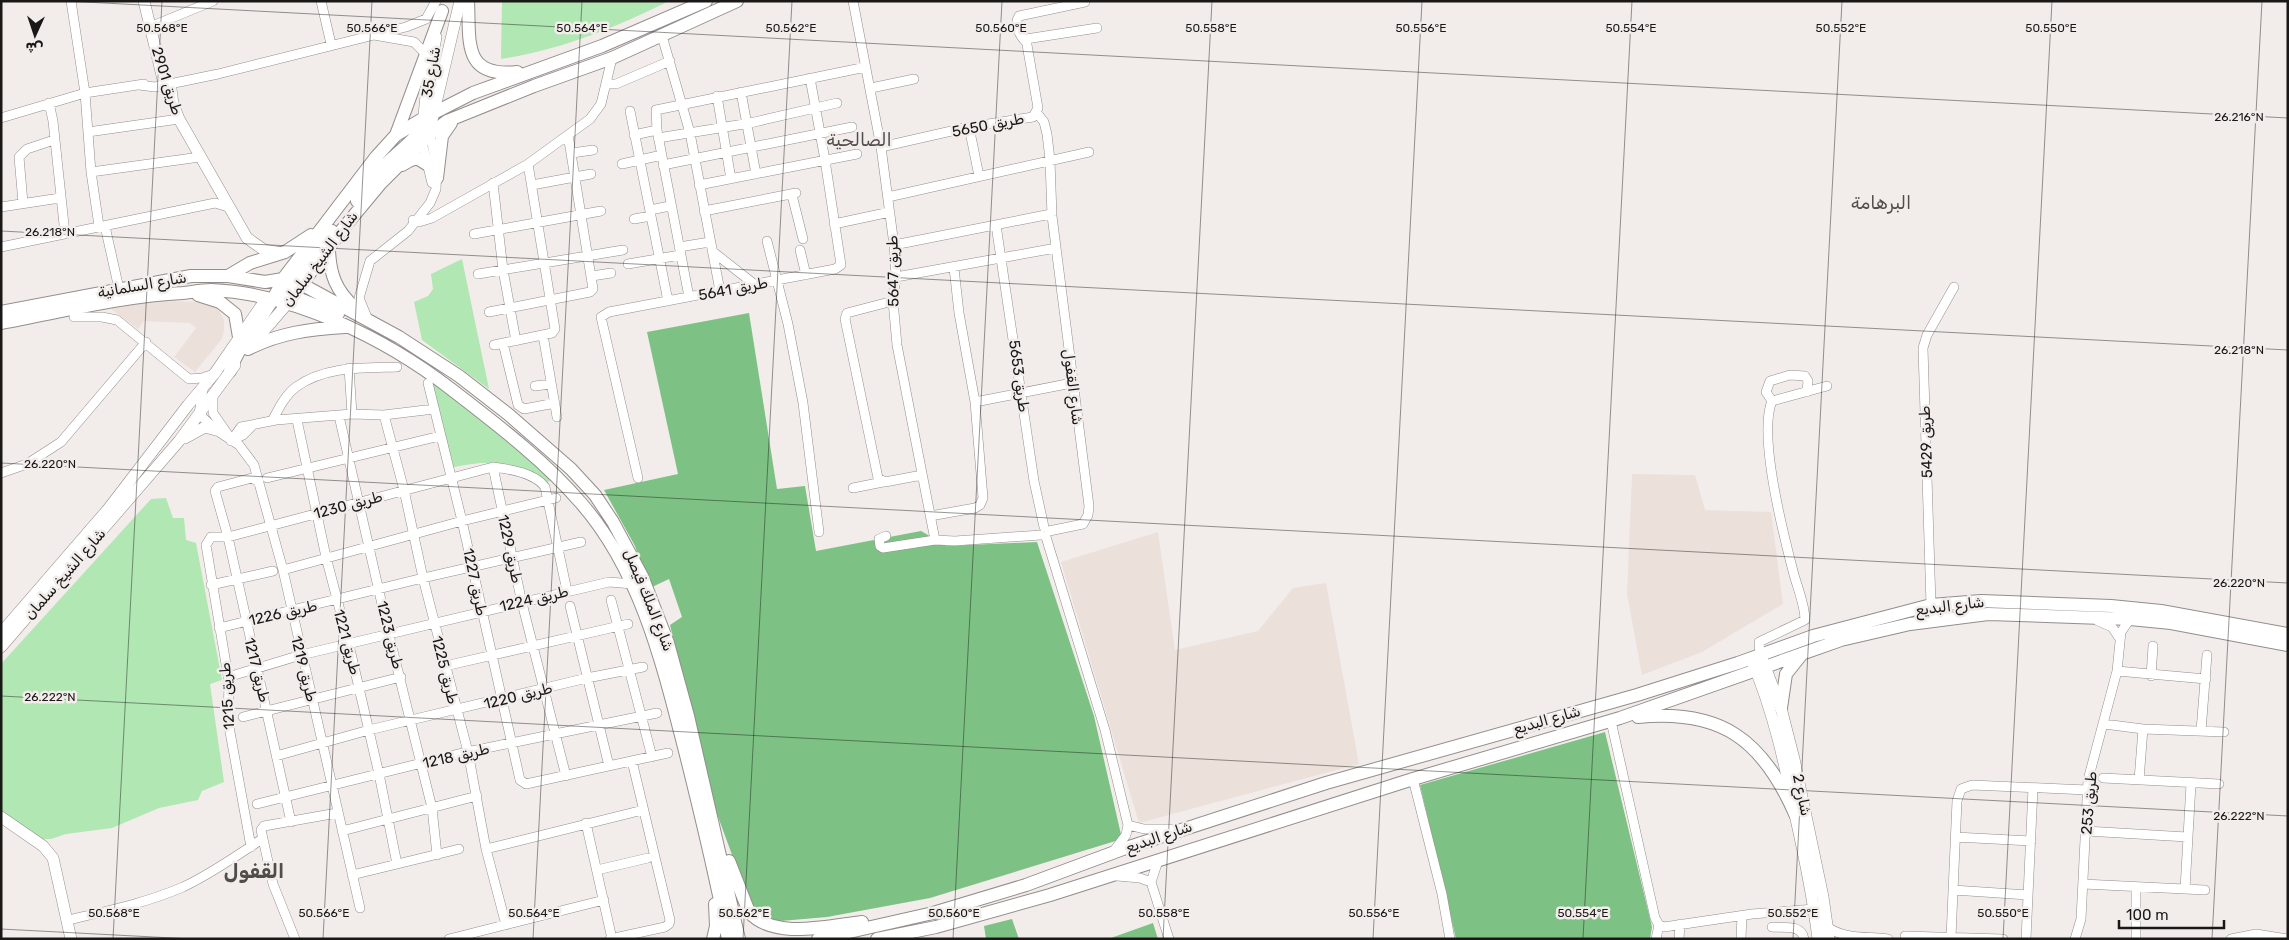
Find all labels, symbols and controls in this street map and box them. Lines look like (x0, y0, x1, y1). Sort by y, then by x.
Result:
north arrow (10, 10, 60, 60)
text: 50.568°E (136, 21, 188, 35)
text: 50.566°E (346, 21, 398, 35)
text: 50.564°E (556, 21, 608, 35)
text: 50.562°E (766, 21, 816, 35)
text: 50.560°E (975, 21, 1027, 35)
text: 50.558°E (1185, 21, 1237, 35)
text: 50.556°E (1395, 21, 1447, 35)
text: 50.554°E (1605, 21, 1657, 35)
text: 50.552°E (1816, 21, 1866, 35)
text: 50.550°E (2025, 21, 2077, 35)
text: ش (25, 39, 44, 56)
street label: طريق 2901 (148, 45, 186, 117)
street label: شارع 35 (418, 45, 446, 99)
street label: طريق 5650 (950, 109, 1026, 141)
text: 26.216°N (2214, 110, 2264, 124)
district label: الصالحية (826, 129, 892, 151)
district label: البرهامة (1851, 192, 1911, 214)
street label: شارع الشيخ سلمان (278, 208, 363, 311)
text: 26.218°N (25, 225, 75, 239)
street label: طريق 5647 (883, 235, 903, 307)
street label: شارع السلمانية (96, 268, 188, 304)
street label: طريق 5641 (697, 273, 769, 305)
street label: طريق 5653 (1005, 339, 1033, 413)
text: 26.218°N (2214, 343, 2264, 357)
street label: شارع القفول (1057, 348, 1087, 426)
street label: طريق 5429 (1916, 405, 1936, 479)
text: 26.220°N (24, 457, 76, 471)
street label: طريق 1230 (312, 487, 384, 523)
street label: طريق 1229 (494, 513, 526, 585)
street label: شارع الشيخ سلمان (21, 525, 111, 625)
street label: شارع الملك فيصل (618, 546, 678, 655)
street label: طريق 1227 (459, 547, 491, 617)
text: 26.220°N (2213, 576, 2265, 590)
street label: طريق 1224 (498, 582, 570, 616)
street label: شارع البديع (1915, 593, 1986, 621)
street label: طريق 1226 (247, 596, 319, 630)
street label: طريق 1223 (373, 599, 407, 671)
street label: طريق 1221 (330, 607, 364, 677)
street label: طريق 1219 (287, 634, 321, 704)
street label: طريق 1225 (428, 634, 462, 706)
street label: طريق 1217 (240, 636, 274, 704)
street label: طريق 1215 (216, 662, 238, 730)
street label: طريق 1220 (482, 679, 554, 713)
text: 26.222°N (24, 690, 76, 704)
street label: شارع البديع (1511, 702, 1583, 740)
street label: طريق 1218 (421, 740, 491, 772)
street label: طريق 253 (2077, 771, 2101, 835)
street label: شارع 2 (1787, 772, 1815, 818)
text: 26.222°N (2213, 809, 2265, 823)
street label: شارع البديع (1123, 817, 1195, 859)
district label: القفول (224, 859, 284, 883)
scale bar (2119, 898, 2224, 930)
text: 50.568°E (88, 906, 140, 920)
text: 50.566°E (298, 906, 350, 920)
text: 50.564°E (508, 906, 560, 920)
text: 50.562°E (719, 906, 769, 920)
text: 50.560°E (928, 906, 980, 920)
text: 50.558°E (1138, 906, 1190, 920)
text: 50.556°E (1348, 906, 1400, 920)
text: 50.554°E (1557, 906, 1609, 920)
text: 50.552°E (1768, 906, 1818, 920)
text: 50.550°E (1977, 906, 2029, 920)
text: 100 m (2126, 906, 2168, 924)

